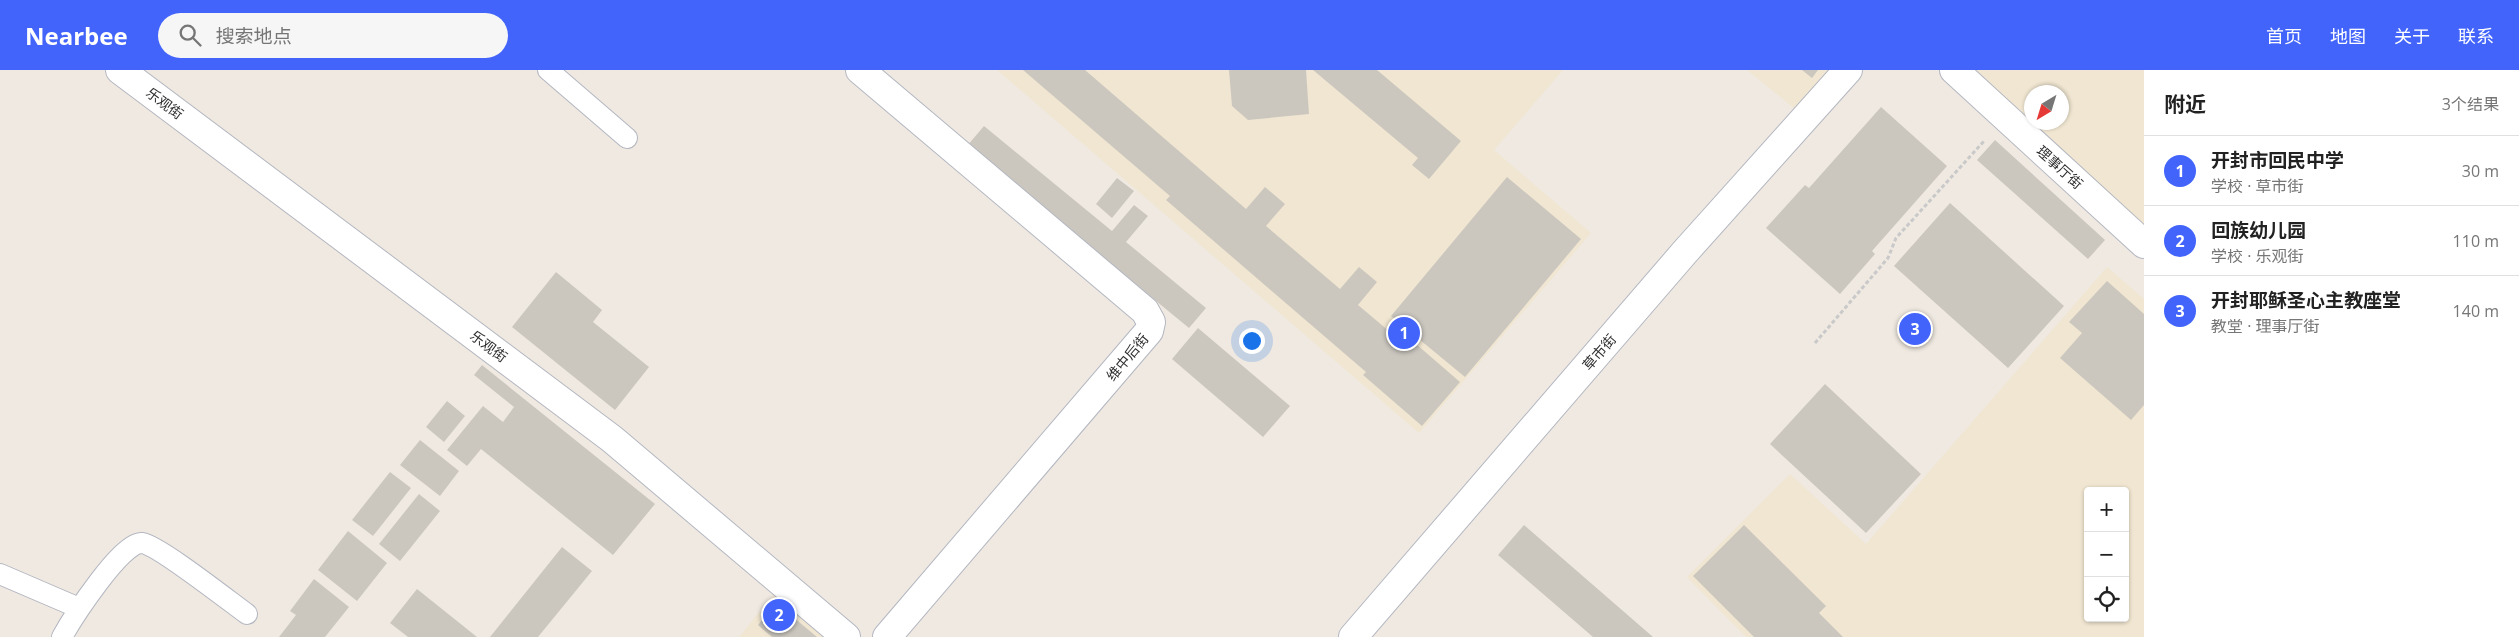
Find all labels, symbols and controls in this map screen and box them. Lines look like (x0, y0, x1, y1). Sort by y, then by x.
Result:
search box (158, 13, 508, 58)
text: Nearbee (25, 19, 128, 52)
icon: search (176, 21, 204, 49)
text: 搜索地点 (216, 23, 292, 49)
text: 首页 (2266, 24, 2302, 48)
text: 地图 (2330, 24, 2366, 48)
text: 关于 (2394, 24, 2430, 48)
text: 联系 (2458, 24, 2494, 48)
street label: 乐观街 (143, 83, 187, 123)
north arrow (2024, 85, 2069, 130)
text: 附近 (2164, 90, 2206, 118)
text: 3个结果 (2442, 93, 2499, 115)
street label: 理事厅街 (2033, 141, 2087, 193)
text: 开封市回民中学 (2211, 147, 2344, 173)
text: 1 (2175, 160, 2185, 182)
text: 30 m (2462, 160, 2499, 182)
text: 学校 · 草市街 (2211, 175, 2304, 197)
text: 回族幼儿园 (2211, 217, 2306, 243)
text: 2 (2175, 230, 2185, 252)
text: 110 m (2453, 230, 2499, 252)
text: 学校 · 乐观街 (2211, 245, 2304, 267)
text: 开封耶稣圣心主教座堂 (2211, 287, 2401, 313)
text: 3 (2175, 300, 2185, 322)
text: 140 m (2453, 300, 2499, 322)
pin: 3 (1899, 310, 1931, 348)
pin: 1 (1388, 314, 1420, 352)
text: 教堂 · 理事厅街 (2211, 315, 2320, 337)
street label: 乐观街 (467, 326, 511, 366)
your location (1239, 328, 1265, 354)
street label: 维中后街 (1102, 329, 1152, 385)
street label: 草市街 (1578, 330, 1620, 374)
map controls (2084, 487, 2129, 622)
button: + (2084, 487, 2129, 532)
button: − (2084, 532, 2129, 577)
button: locate (2084, 577, 2129, 622)
pin: 2 (763, 596, 795, 634)

